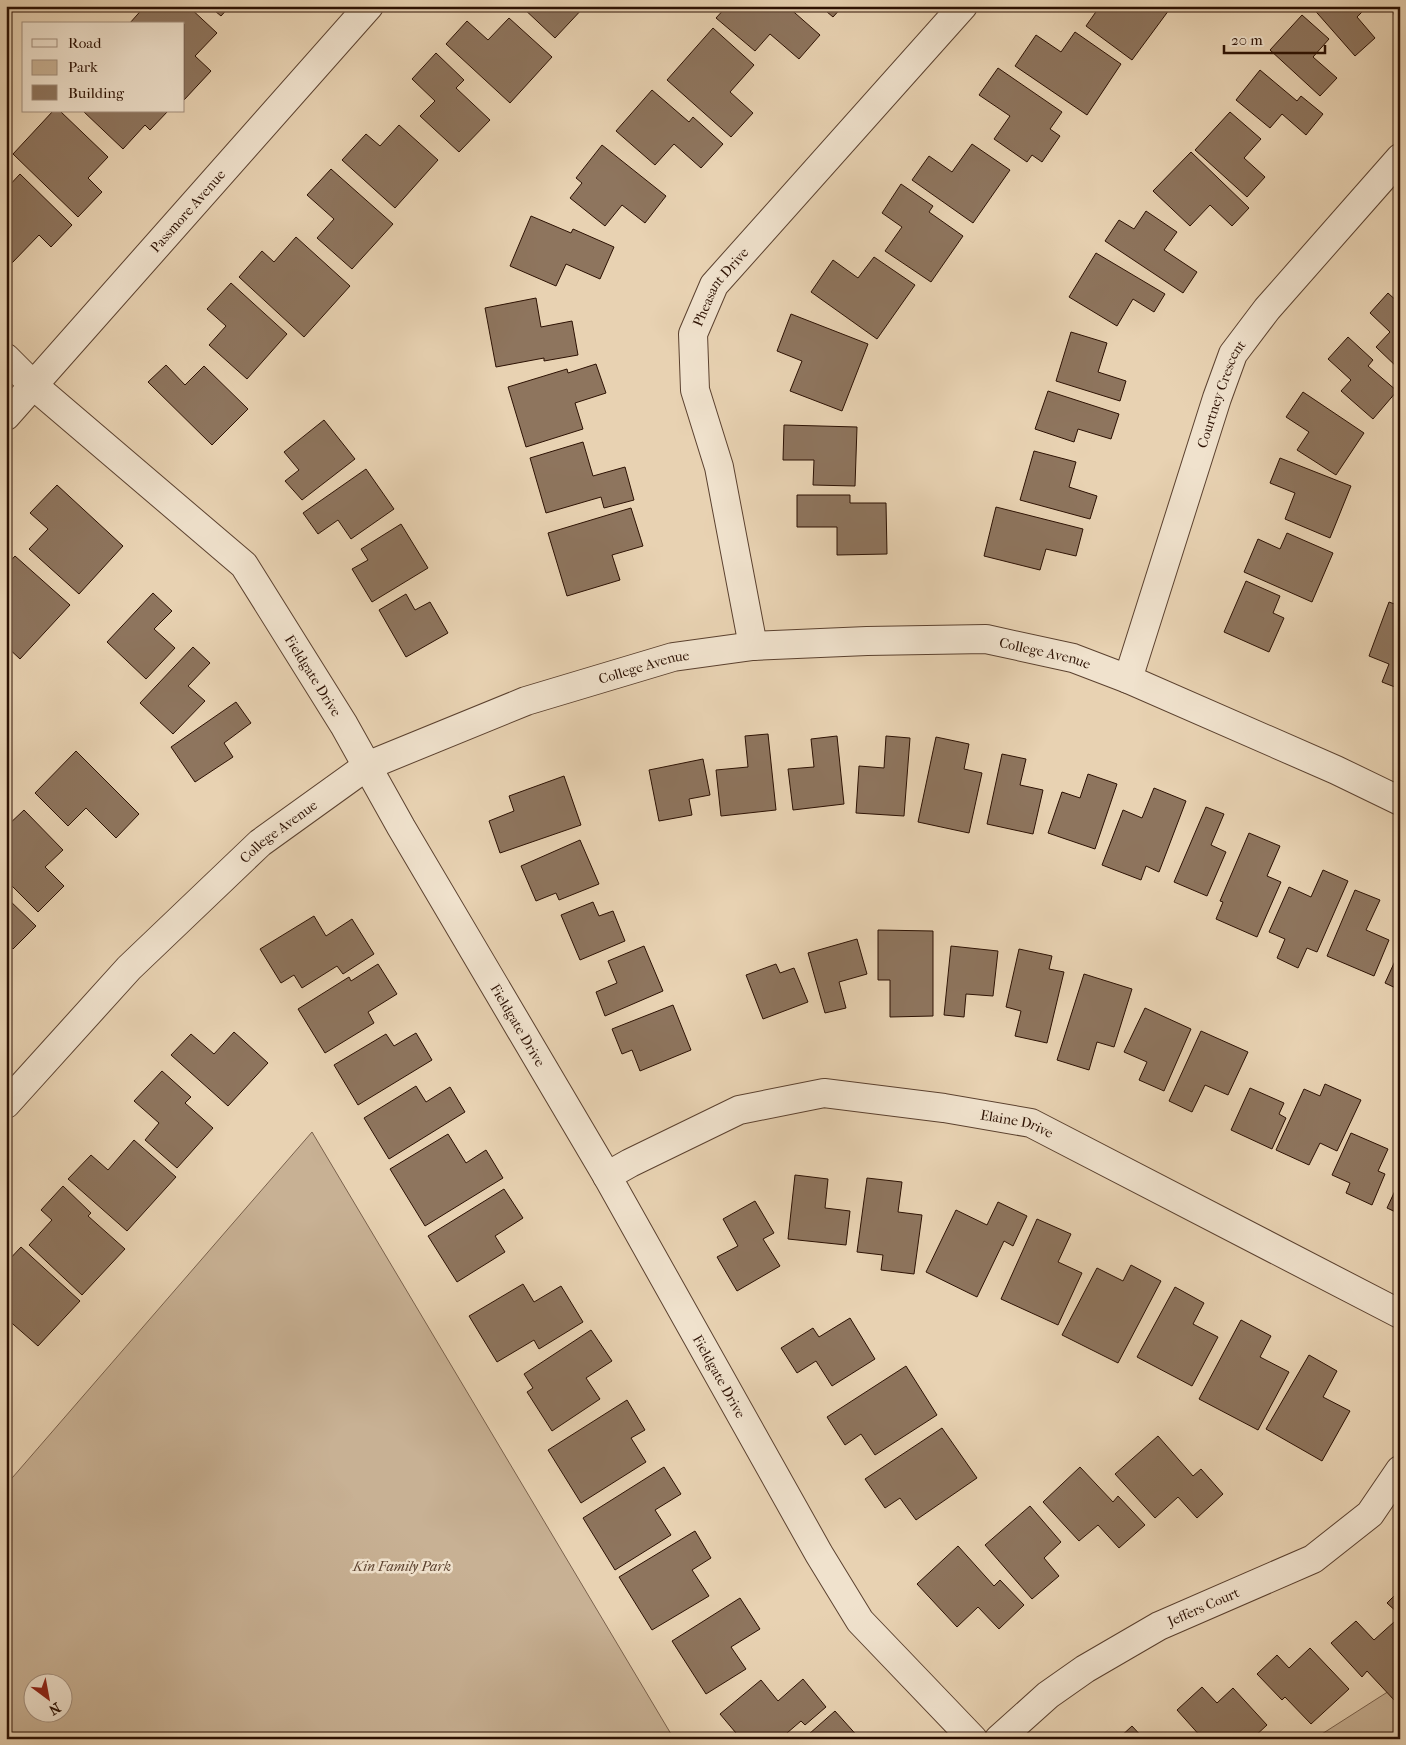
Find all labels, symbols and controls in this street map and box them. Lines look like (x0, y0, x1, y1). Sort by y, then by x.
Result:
legend (22, 22, 185, 112)
scale bar (1224, 22, 1325, 54)
text: 20 m (1231, 31, 1263, 49)
text: Road (68, 34, 102, 52)
text: Park (68, 58, 98, 76)
text: Building (68, 84, 125, 102)
street label: Passmore Avenue (147, 166, 229, 256)
street label: Pheasant Drive (689, 244, 752, 329)
street label: Courtney Crescent (1193, 337, 1249, 450)
street label: Fieldgate Drive (281, 632, 345, 720)
street label: College Avenue (998, 634, 1093, 673)
street label: College Avenue (596, 646, 690, 687)
street label: College Avenue (236, 796, 321, 867)
street label: Fieldgate Drive (487, 981, 549, 1069)
street label: Elaine Drive (979, 1106, 1056, 1142)
street label: Fieldgate Drive (689, 1332, 750, 1421)
park label: Kin Family Park (352, 1558, 451, 1575)
street label: Jeffers Court (1164, 1584, 1242, 1630)
north arrow (22, 1672, 72, 1722)
text: N (45, 1699, 64, 1719)

